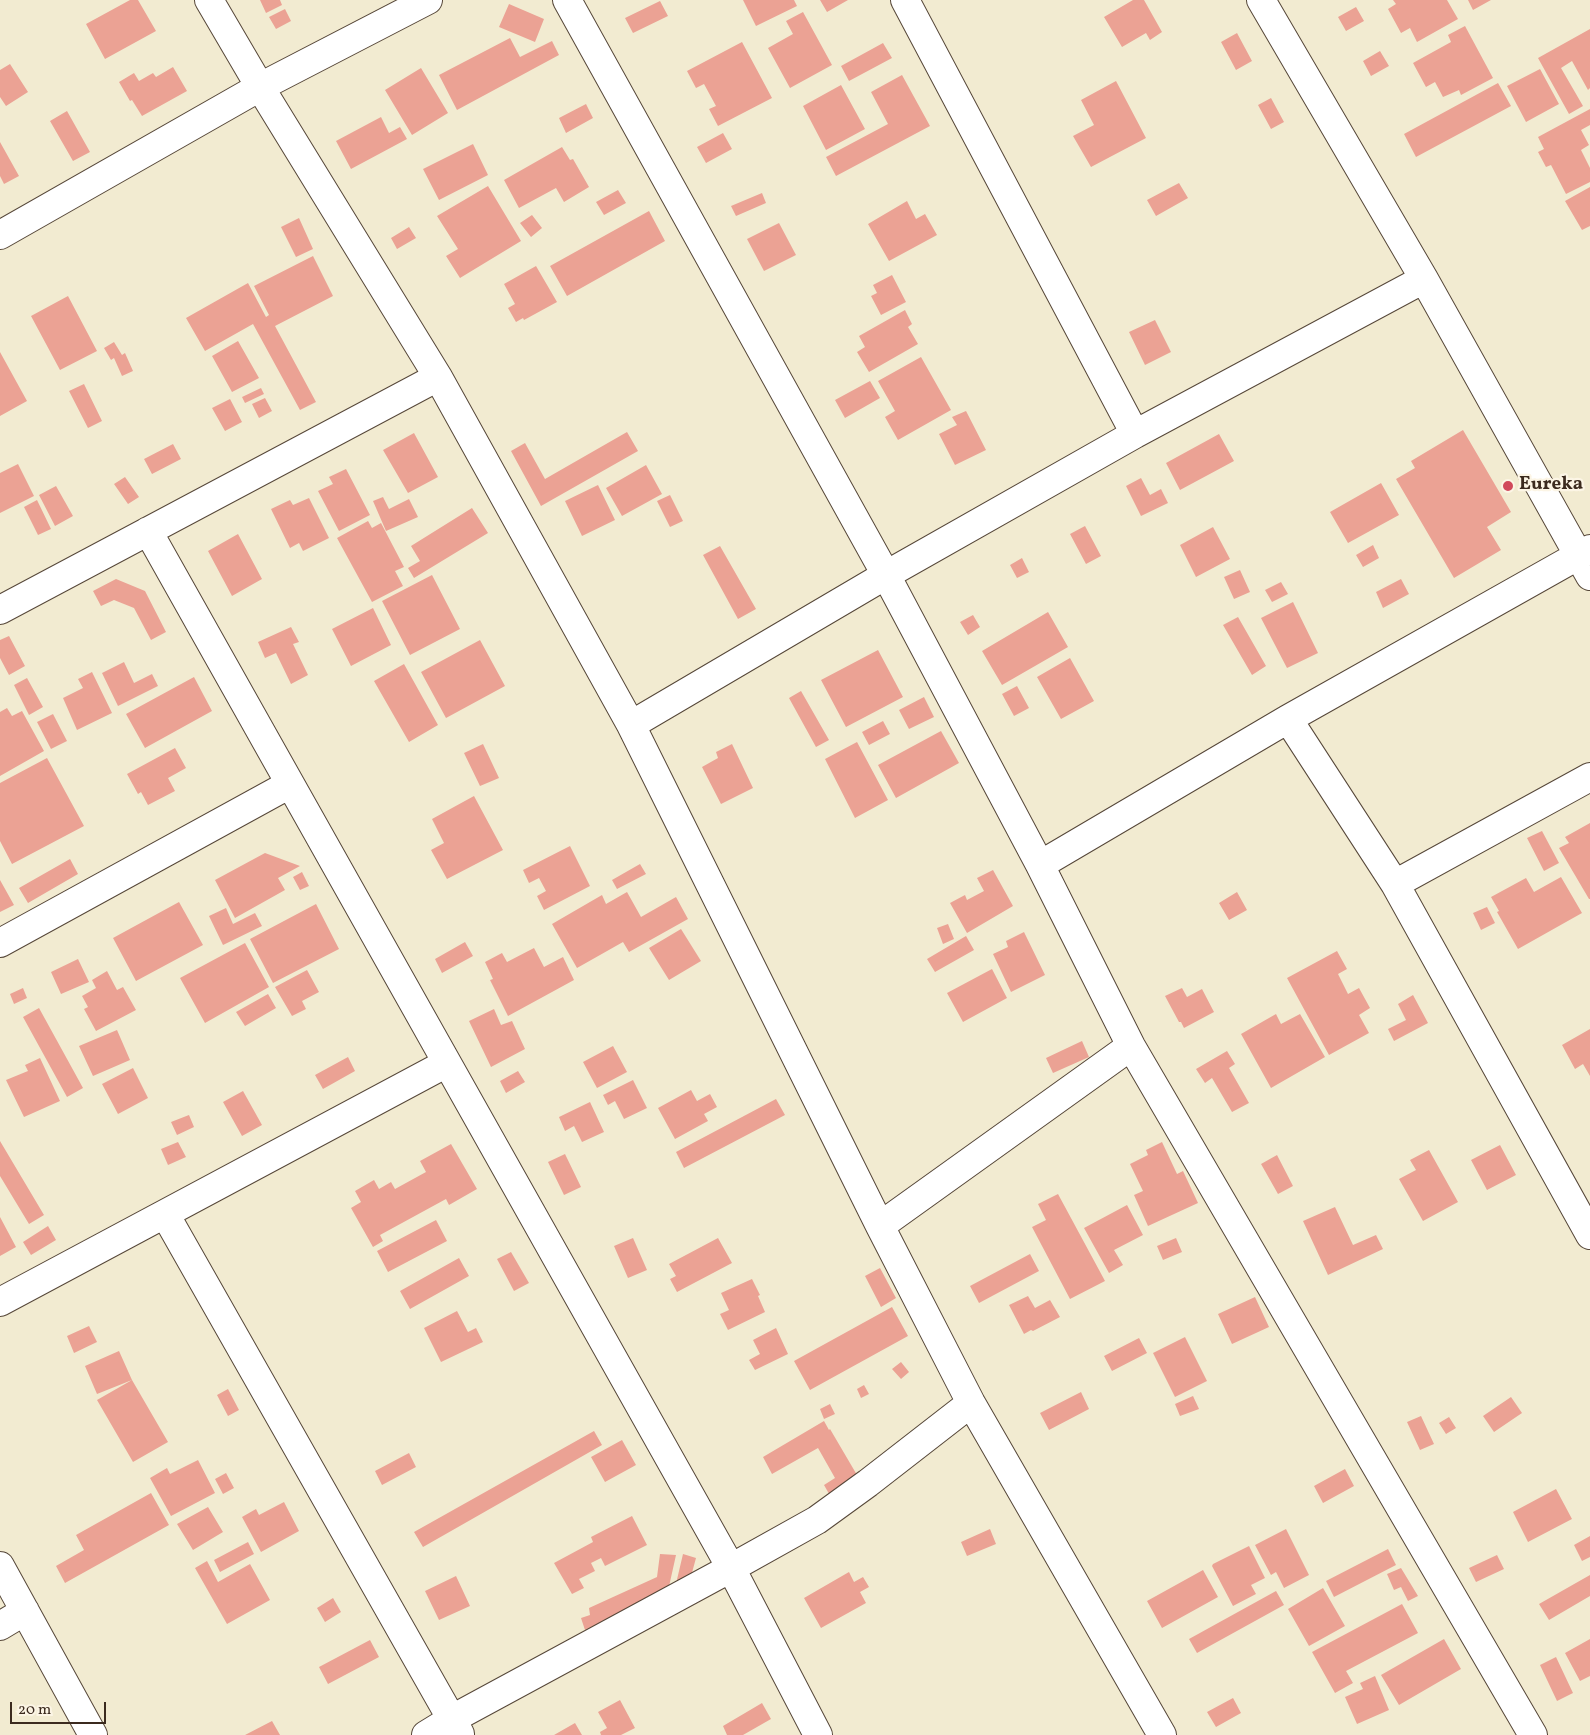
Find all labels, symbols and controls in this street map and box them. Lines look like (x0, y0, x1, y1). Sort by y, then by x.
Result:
place label: Eureka (1519, 475, 1583, 497)
marker: Eureka (1501, 479, 1515, 493)
scale bar (12, 1692, 109, 1724)
text: 20 m (18, 1700, 51, 1721)

